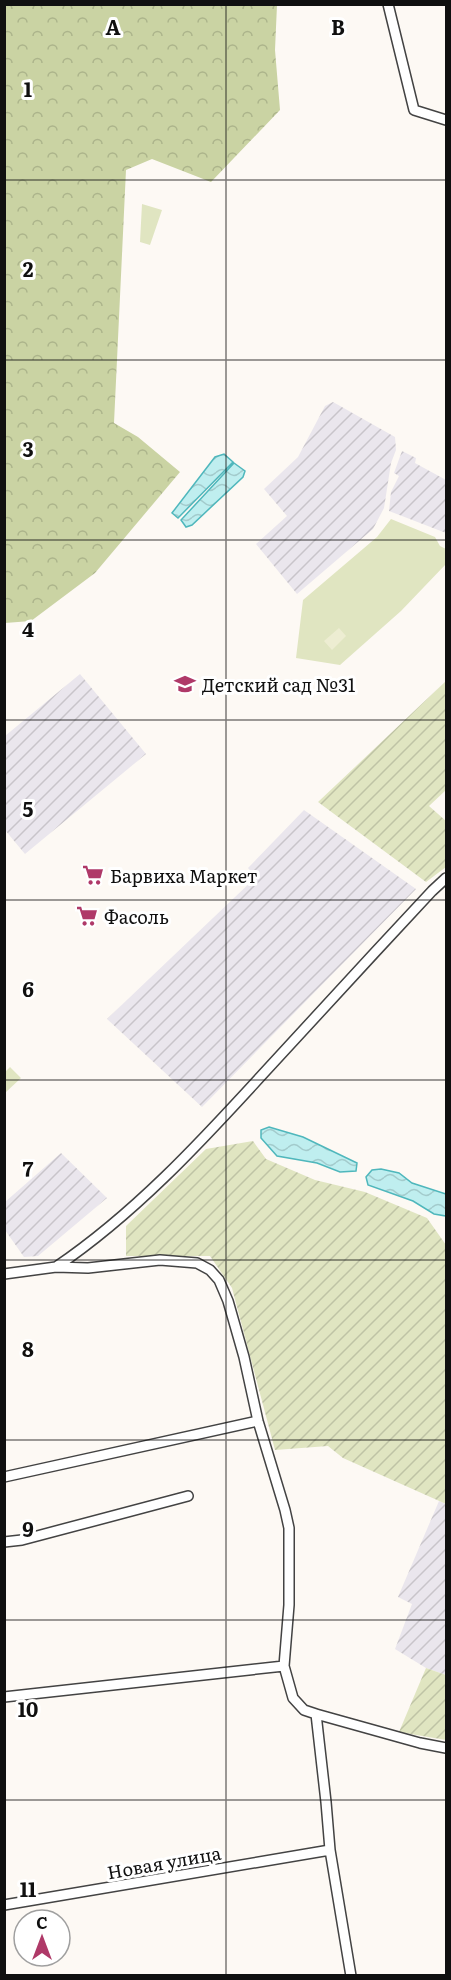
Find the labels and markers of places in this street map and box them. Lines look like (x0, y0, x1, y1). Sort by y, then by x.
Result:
place label: Детский сад №31 (202, 671, 355, 698)
school or university icon: Детский сад №31 (173, 672, 197, 696)
place label: Барвиха Маркет (110, 862, 257, 889)
supermarket icon: Барвиха Маркет (81, 863, 105, 887)
place label: Фасоль (104, 903, 169, 930)
supermarket icon: Фасоль (75, 904, 99, 928)

